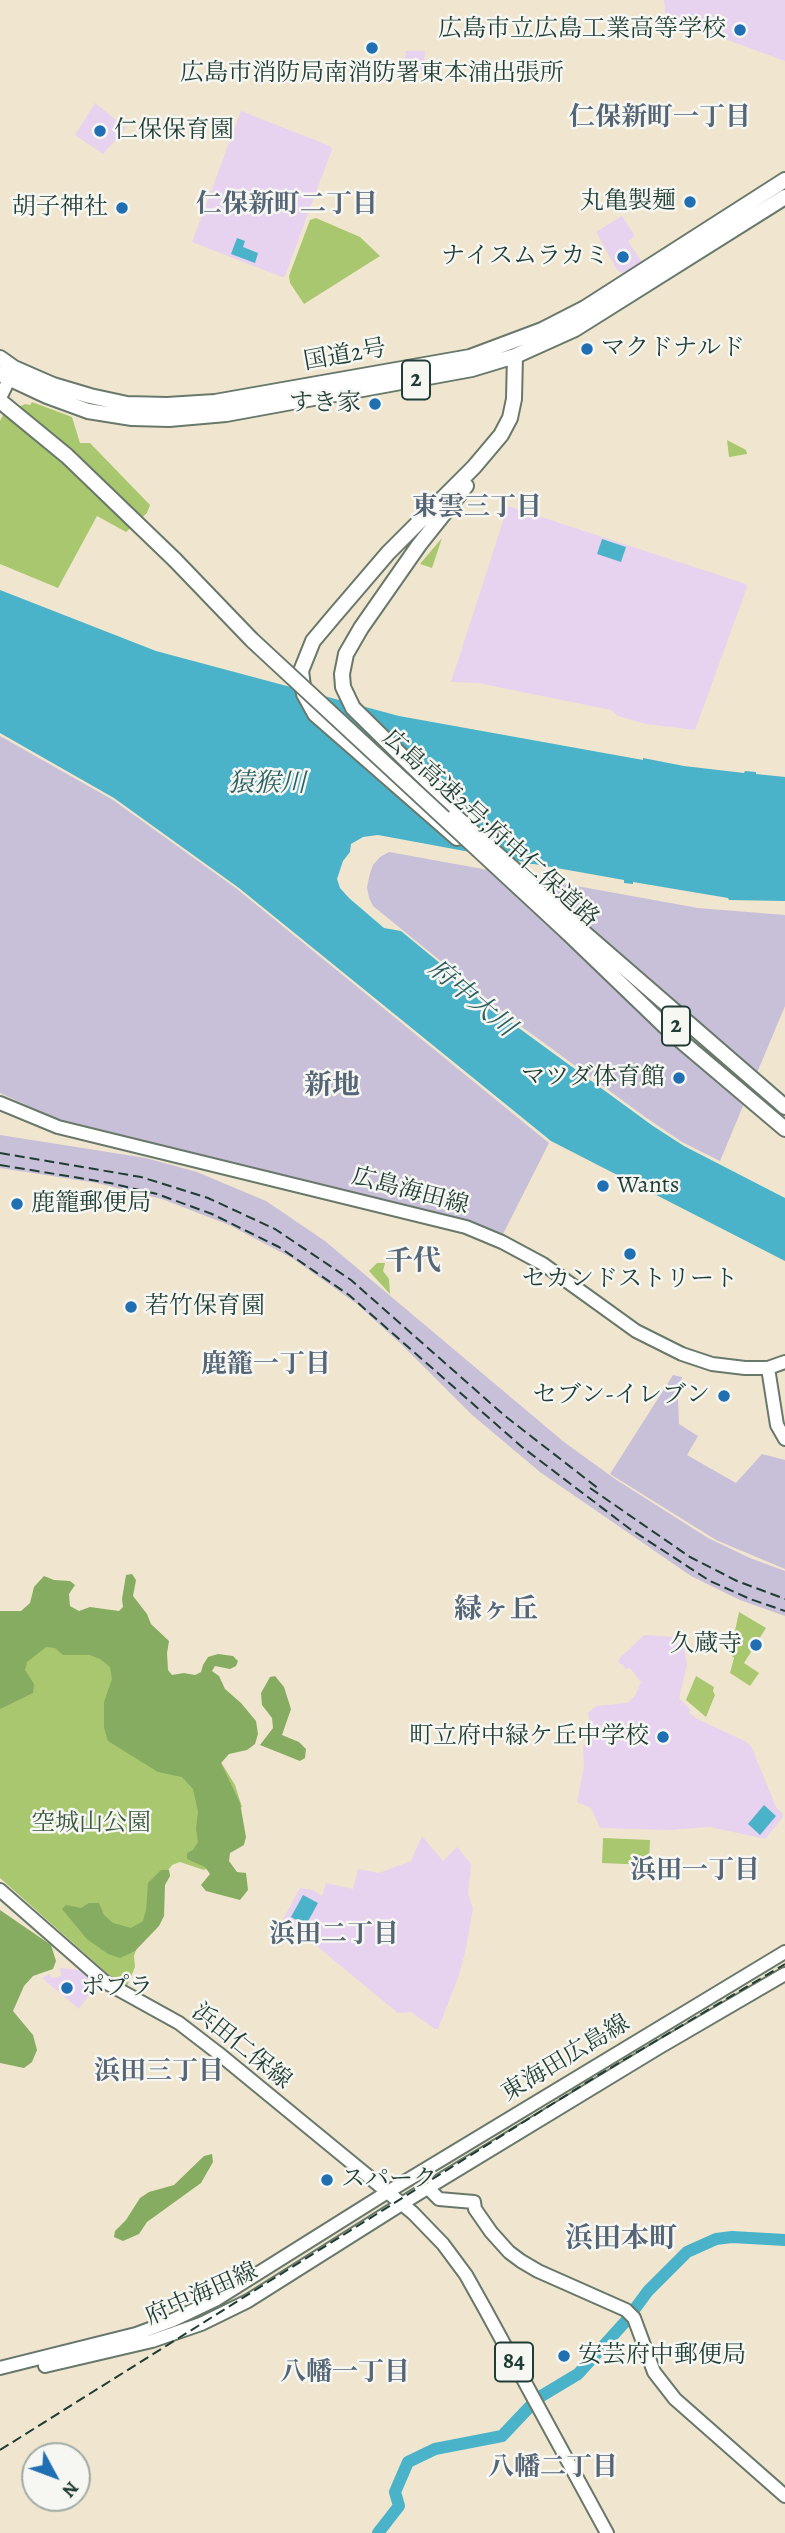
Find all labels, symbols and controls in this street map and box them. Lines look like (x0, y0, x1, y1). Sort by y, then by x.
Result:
place label: 広島市立広島工業高等学校 (438, 16, 726, 44)
marker: 広島市立広島工業高等学校 (732, 22, 748, 38)
marker: 広島市消防局南消防署東本浦出張所 (364, 40, 380, 56)
place label: 広島市消防局南消防署東本浦出張所 (180, 60, 564, 88)
district label: 仁保新町一丁目 (569, 103, 751, 135)
place label: 仁保保育園 (114, 117, 234, 145)
marker: 仁保保育園 (92, 123, 108, 139)
place label: 丸亀製麺 (580, 188, 676, 216)
district label: 仁保新町二丁目 (196, 190, 378, 222)
place label: 胡子神社 (12, 194, 108, 222)
marker: 丸亀製麺 (682, 194, 698, 210)
marker: 胡子神社 (114, 200, 130, 216)
place label: ナイスムラカミ (441, 243, 609, 271)
marker: ナイスムラカミ (615, 249, 631, 265)
street label: 国道2号 (301, 335, 389, 377)
place label: マクドナルド (601, 335, 745, 363)
marker: マクドナルド (579, 341, 595, 357)
road number: 2 (402, 360, 430, 400)
place label: すき家 (289, 390, 361, 418)
marker: すき家 (367, 396, 383, 412)
district label: 東雲三丁目 (412, 493, 542, 525)
street label: 広島高速2号;府中仁保道路 (376, 724, 604, 934)
water label: 猿猴川 (228, 769, 306, 801)
water label: 府中大川 (421, 954, 521, 1044)
road number: 2 (662, 1007, 690, 1046)
place label: マツダ体育館 (521, 1064, 665, 1092)
district label: 新地 (304, 1070, 360, 1104)
marker: マツダ体育館 (671, 1070, 687, 1086)
street label: 広島海田線 (348, 1163, 472, 1221)
place label: Wants (617, 1172, 679, 1200)
marker: Wants (595, 1178, 611, 1194)
place label: 鹿籠郵便局 (31, 1190, 151, 1218)
marker: 鹿籠郵便局 (9, 1196, 25, 1212)
district label: 千代 (385, 1246, 441, 1280)
marker: セカンドストリート (622, 1246, 638, 1262)
place label: セカンドストリート (522, 1266, 738, 1294)
place label: 若竹保育園 (145, 1293, 265, 1321)
marker: 若竹保育園 (123, 1299, 139, 1315)
district label: 鹿籠一丁目 (201, 1350, 331, 1382)
place label: セブン-イレブン (533, 1382, 710, 1410)
marker: セブン-イレブン (716, 1388, 732, 1404)
district label: 緑ヶ丘 (454, 1594, 538, 1628)
place label: 久蔵寺 (670, 1631, 742, 1659)
marker: 久蔵寺 (748, 1637, 764, 1653)
place label: 町立府中緑ケ丘中学校 (409, 1723, 649, 1751)
marker: 町立府中緑ケ丘中学校 (655, 1729, 671, 1745)
park label: 空城山公園 (31, 1810, 151, 1838)
district label: 浜田一丁目 (630, 1856, 760, 1888)
district label: 浜田二丁目 (269, 1920, 399, 1952)
place label: ポプラ (81, 1974, 153, 2002)
marker: ポプラ (59, 1980, 75, 1996)
street label: 浜田仁保線 (185, 1998, 297, 2096)
street label: 東海田広島線 (497, 2010, 635, 2108)
district label: 浜田三丁目 (94, 2057, 224, 2089)
place label: スパーク (341, 2166, 437, 2194)
marker: スパーク (319, 2172, 335, 2188)
district label: 浜田本町 (565, 2223, 677, 2257)
street label: 府中海田線 (141, 2257, 263, 2333)
road number: 84 (495, 2342, 533, 2382)
place label: 安芸府中郵便局 (578, 2342, 746, 2370)
marker: 安芸府中郵便局 (556, 2348, 572, 2364)
district label: 八幡一丁目 (280, 2358, 410, 2390)
north arrow (21, 2442, 91, 2512)
district label: 八幡二丁目 (488, 2453, 618, 2485)
text: N (56, 2476, 85, 2503)

